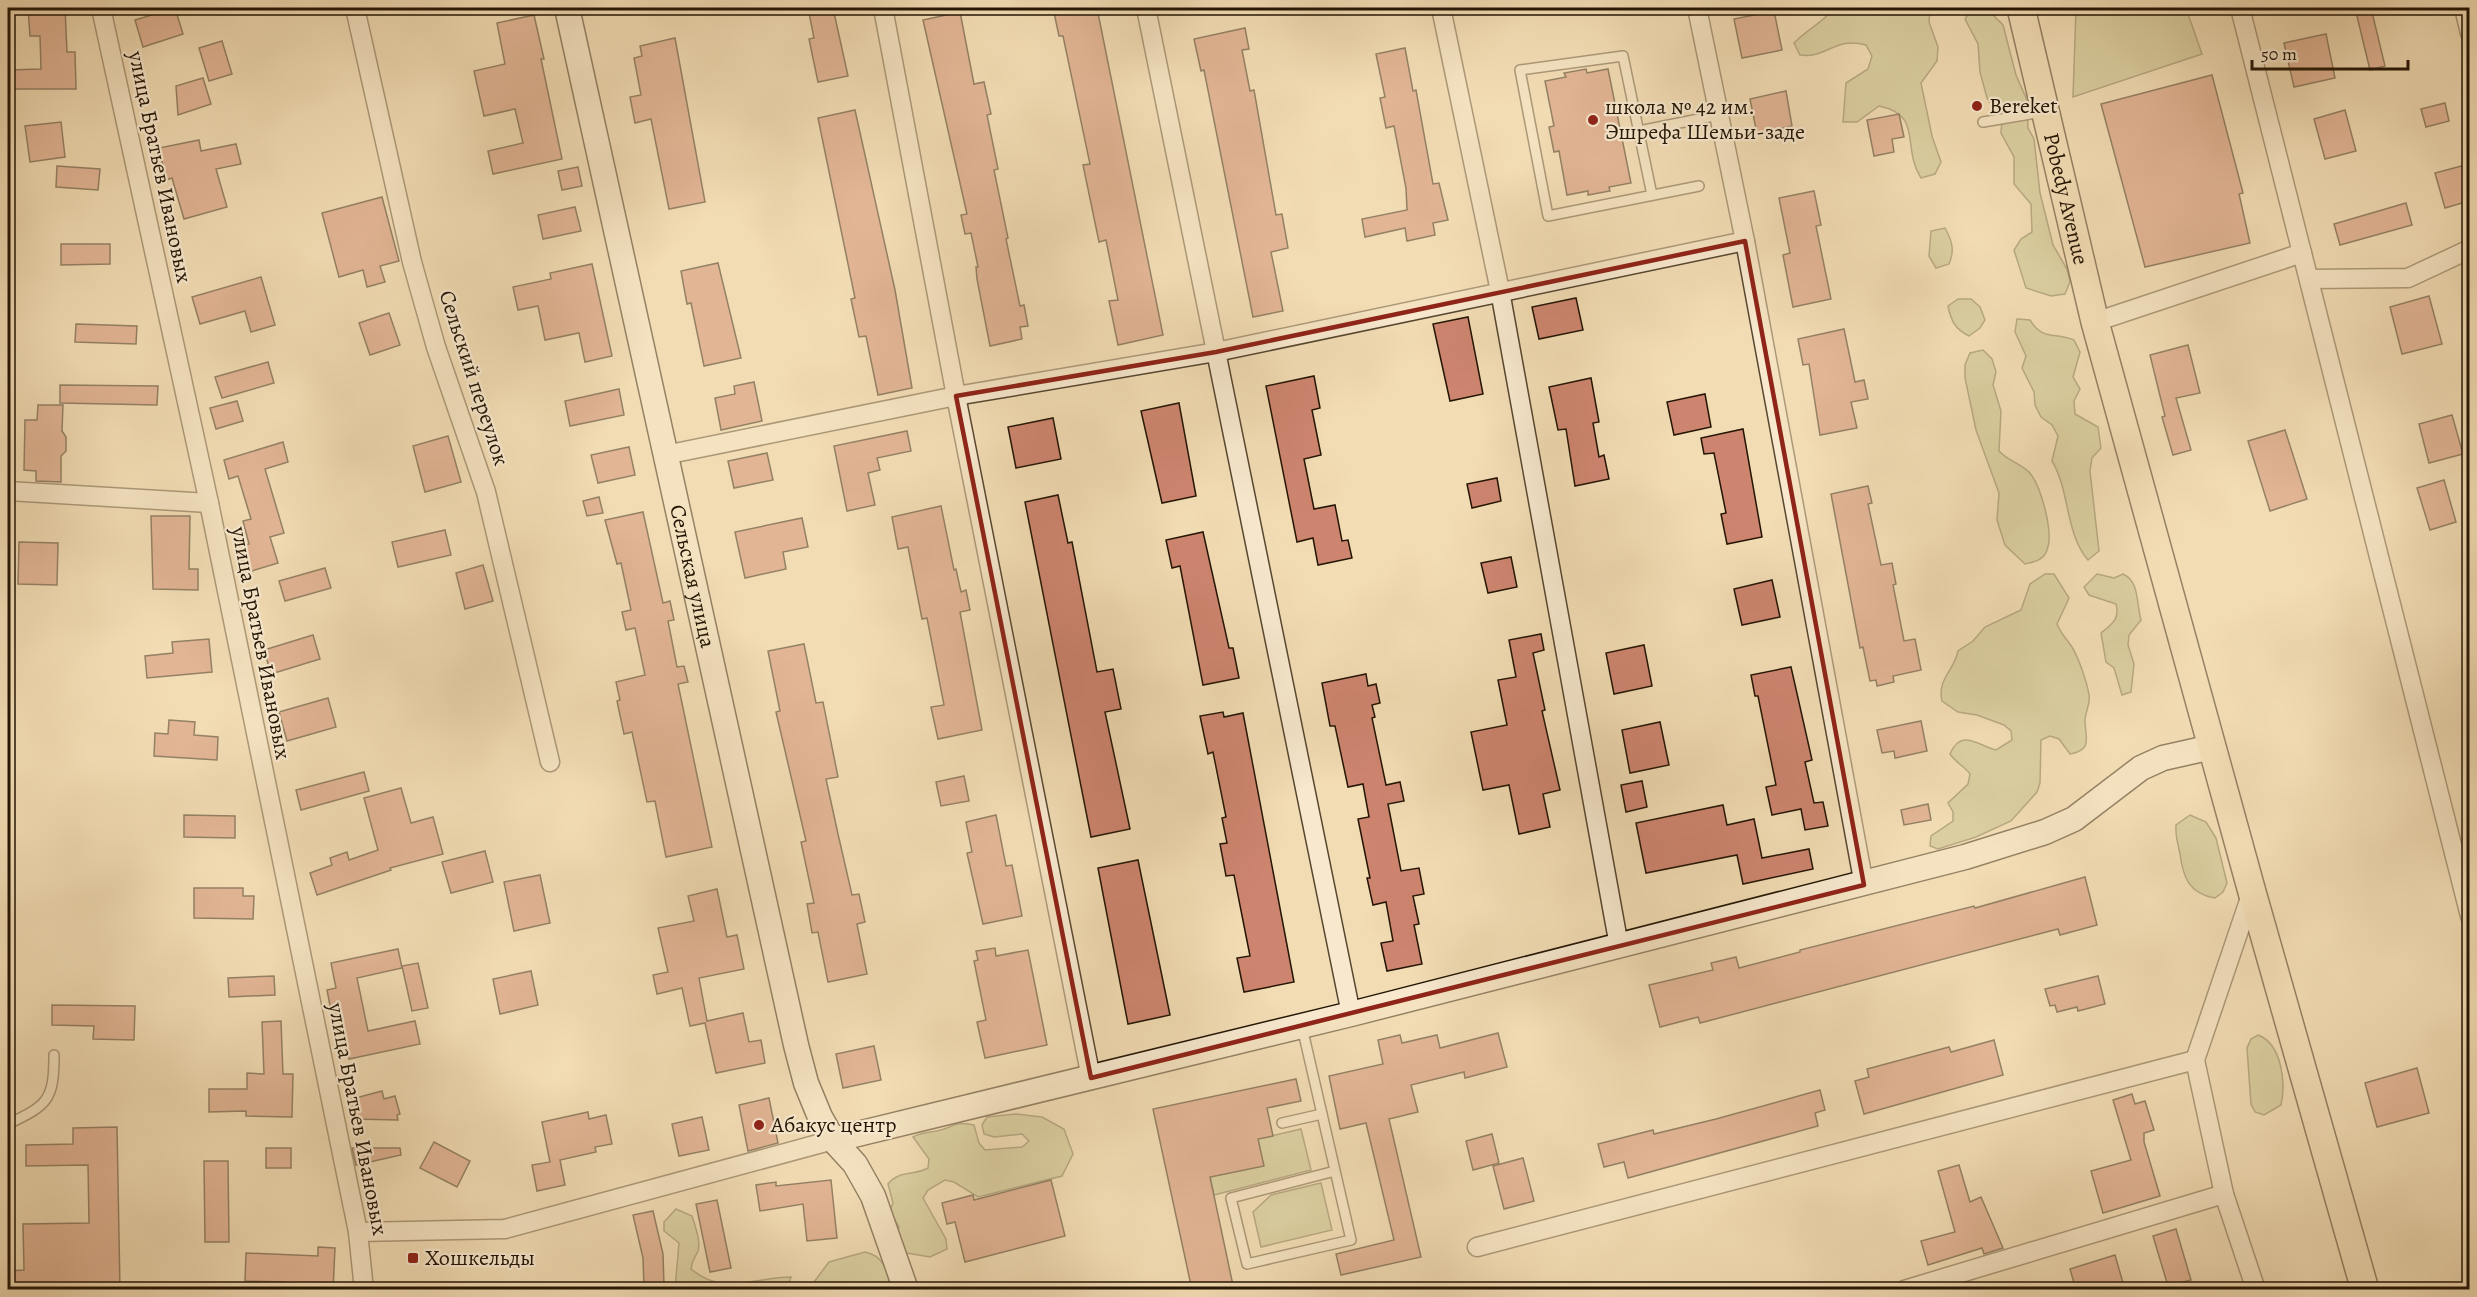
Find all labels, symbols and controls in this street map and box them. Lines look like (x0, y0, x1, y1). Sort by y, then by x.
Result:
scale bar (2252, 33, 2408, 71)
text: 50 m (2261, 42, 2297, 66)
street label: улица Братьев Ивановых (121, 47, 199, 286)
place label: Bereket (1989, 91, 2057, 121)
place label: школа № 42 им. Эшрефа Шемьи-заде (1605, 92, 1805, 147)
marker: Bereket (1970, 99, 1984, 113)
marker: школа № 42 им. Эшрефа Шемьи-заде (1586, 113, 1600, 127)
street label: Pobedy Avenue (2036, 130, 2096, 268)
street label: Сельский переулок (432, 287, 516, 469)
street label: Сельская улица (662, 502, 723, 652)
street label: улица Братьев Ивановых (224, 523, 298, 762)
street label: улица Братьев Ивановых (321, 999, 395, 1238)
place label: Абакус центр (770, 1110, 897, 1140)
marker: Абакус центр (752, 1118, 766, 1132)
place label: Хошкельды (425, 1243, 535, 1273)
marker: Хошкельды (406, 1251, 420, 1265)

